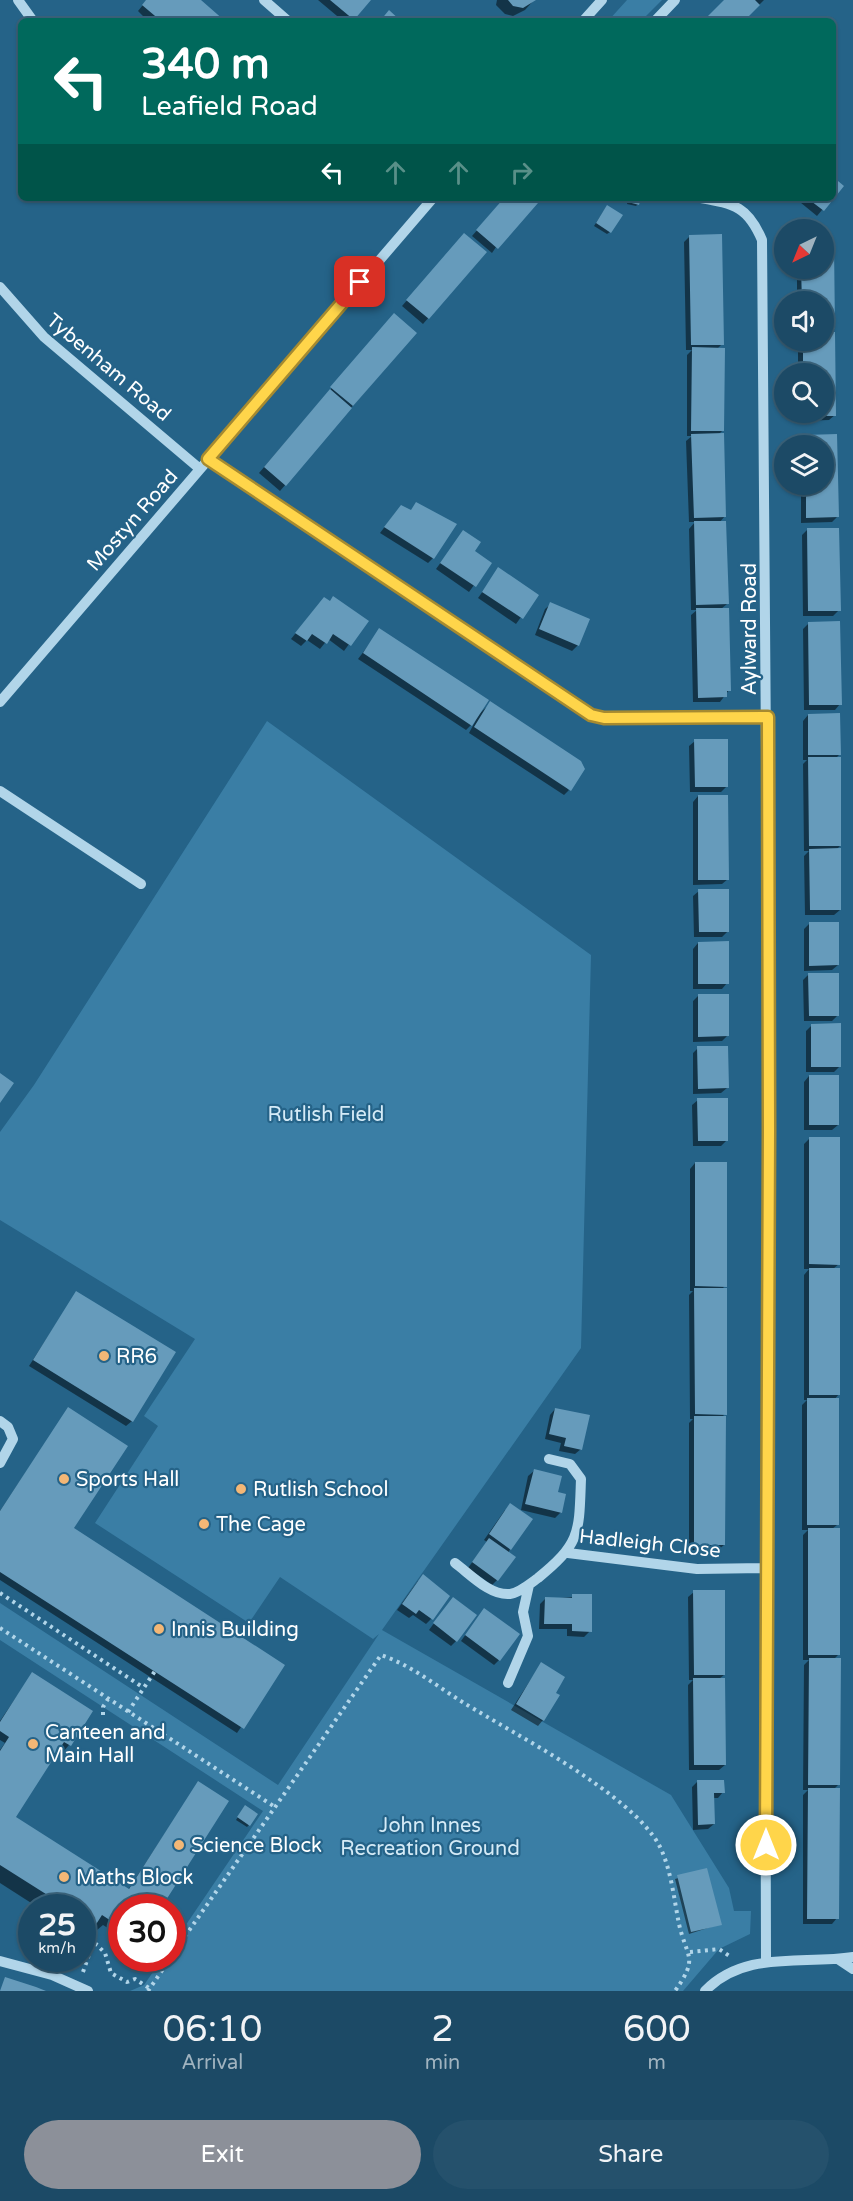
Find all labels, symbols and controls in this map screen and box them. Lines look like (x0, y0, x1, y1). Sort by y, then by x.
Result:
text: 340 m (141, 39, 270, 90)
icon: left (42, 42, 120, 120)
text: Leafield Road (141, 90, 318, 123)
icon: left (316, 156, 349, 189)
icon: ahead (379, 156, 412, 189)
icon: ahead (442, 156, 475, 189)
icon: right (505, 156, 538, 189)
north arrow (774, 219, 834, 279)
map controls (774, 219, 834, 495)
pin (334, 256, 385, 307)
icon: arrive (343, 265, 376, 298)
button: sound (774, 291, 834, 351)
street label: Tybenham Road (41, 309, 175, 427)
button: search (774, 363, 834, 423)
button: layers (774, 435, 834, 495)
street label: Mostyn Road (82, 465, 183, 576)
street label: Aylward Road (738, 563, 762, 695)
park label: Rutlish Field (268, 1103, 384, 1127)
place label: RR6 (116, 1345, 157, 1369)
marker: RR6 (97, 1349, 111, 1363)
place label: Sports Hall (76, 1468, 179, 1492)
marker: Sports Hall (57, 1472, 71, 1486)
place label: Rutlish School (253, 1478, 388, 1502)
marker: Rutlish School (234, 1482, 248, 1496)
place label: The Cage (216, 1513, 306, 1537)
marker: The Cage (197, 1517, 211, 1531)
street label: Hadleigh Close (578, 1525, 722, 1563)
place label: Innis Building (171, 1618, 299, 1642)
marker: Innis Building (152, 1622, 166, 1636)
place label: Canteen and Main Hall (45, 1721, 166, 1768)
marker: Canteen and Main Hall (26, 1737, 40, 1751)
position arrow (734, 1813, 798, 1877)
park label: John Innes Recreation Ground (340, 1814, 520, 1861)
place label: Science Block (191, 1834, 322, 1858)
marker: Science Block (172, 1838, 186, 1852)
place label: Maths Block (76, 1866, 193, 1890)
marker: Maths Block (57, 1870, 71, 1884)
speed limit sign: 30 (108, 1894, 186, 1972)
text: 25 (38, 1907, 76, 1944)
text: km/h (38, 1939, 76, 1957)
text: 06:10 (162, 2008, 262, 2051)
text: 2 (431, 2008, 454, 2051)
text: 600 (623, 2008, 691, 2051)
text: Arrival (181, 2051, 243, 2075)
text: min (425, 2051, 460, 2075)
text: m (647, 2051, 666, 2075)
button: Exit (24, 2120, 421, 2189)
button: Share (433, 2120, 829, 2189)

